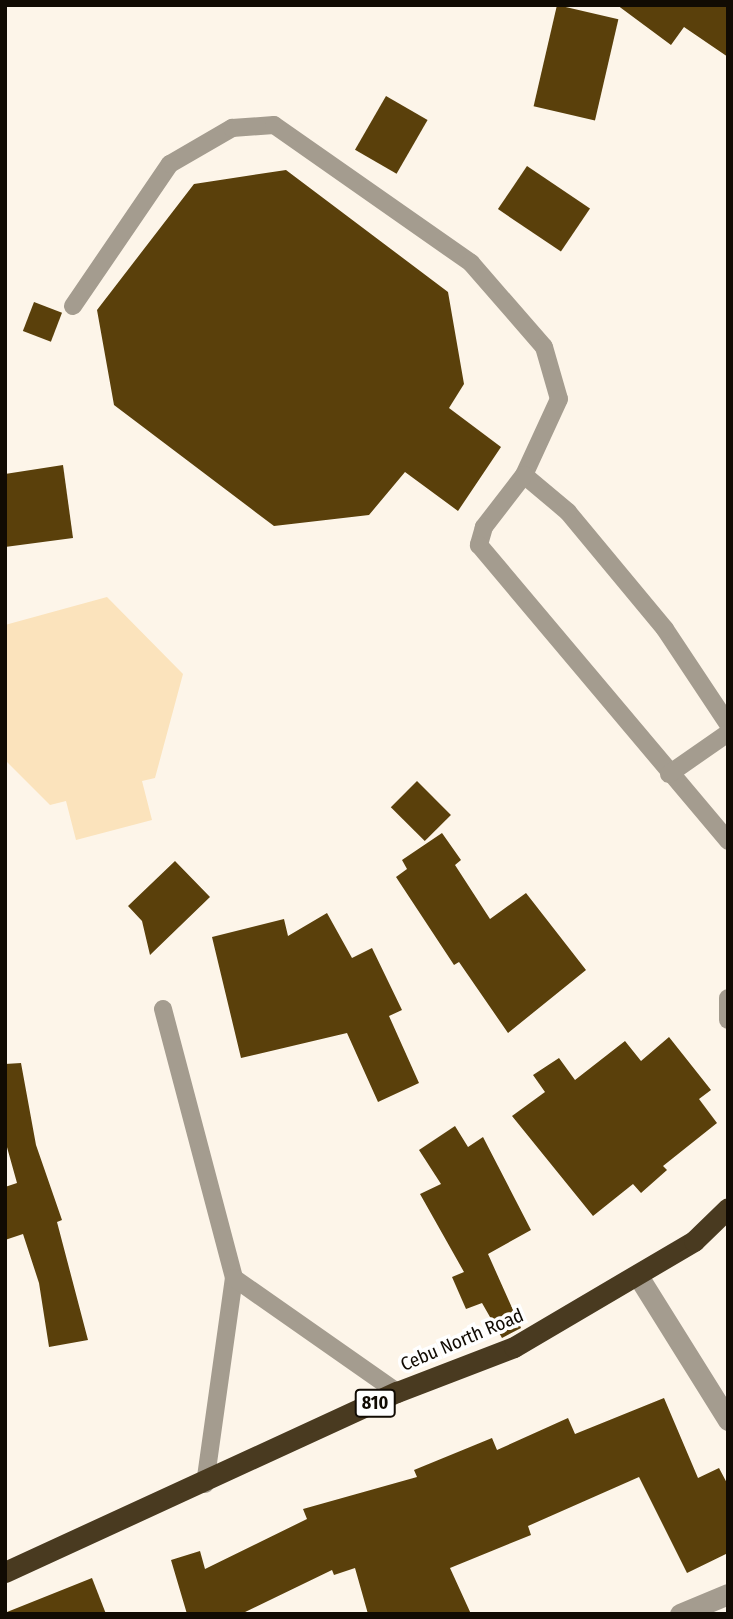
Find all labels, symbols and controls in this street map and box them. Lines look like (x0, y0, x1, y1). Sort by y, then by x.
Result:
street label: Cebu North Road (397, 1304, 527, 1376)
road number: 810 (354, 1388, 396, 1418)

